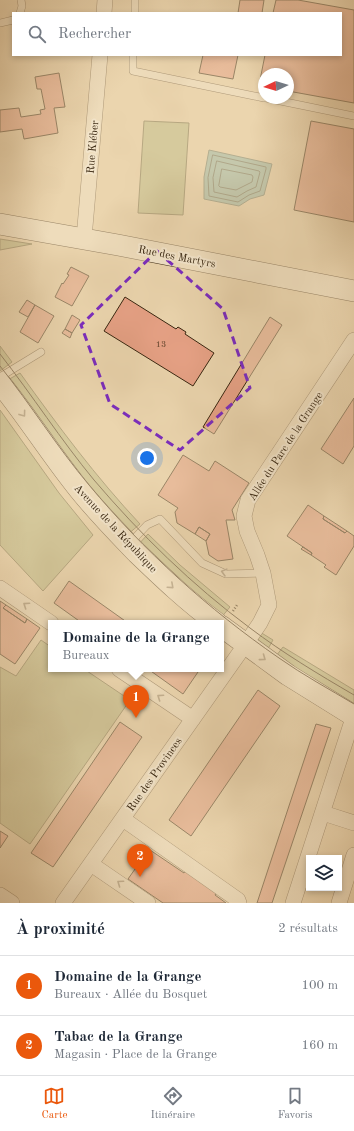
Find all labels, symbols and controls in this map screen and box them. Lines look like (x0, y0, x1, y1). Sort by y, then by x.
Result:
search box (12, 12, 342, 56)
icon: search (26, 23, 48, 45)
text: Rechercher (58, 27, 131, 42)
north arrow (258, 68, 294, 104)
street label: Rue Kléber (86, 120, 101, 174)
street label: Rue des Martyrs (137, 245, 217, 270)
house number: 13 (156, 340, 166, 349)
street label: Allée du Parc de la Grange (247, 390, 326, 503)
one-way arrow (18, 410, 26, 417)
your location (137, 448, 157, 468)
street label: Avenue de la République (71, 483, 158, 575)
one-way arrow (221, 568, 228, 577)
one-way arrow (167, 582, 174, 589)
one-way arrow (23, 603, 30, 610)
popup (48, 620, 224, 672)
text: Domaine de la Grange (62, 631, 210, 646)
text: Bureaux (62, 649, 110, 662)
one-way arrow (259, 653, 266, 660)
pin: 1 (123, 685, 149, 718)
one-way arrow (158, 695, 165, 702)
street label: Rue des Provinces (126, 736, 185, 814)
pin: 2 (127, 844, 153, 877)
map controls (306, 855, 342, 891)
button: layers (306, 855, 342, 891)
one-way arrow (117, 881, 124, 888)
text: À proximité (16, 921, 105, 938)
text: 2 résultats (278, 922, 338, 935)
text: Domaine de la Grange (54, 970, 201, 985)
text: 1 (25, 979, 33, 992)
text: 100 m (301, 979, 338, 992)
text: Bureaux · Allée du Bosquet (54, 988, 207, 1001)
text: Tabac de la Grange (54, 1030, 183, 1045)
text: 2 (25, 1039, 33, 1052)
text: 160 m (301, 1039, 338, 1052)
text: Magasin · Place de la Grange (54, 1048, 217, 1061)
tab: Carte (41, 1085, 68, 1123)
tab: Itinéraire (150, 1085, 195, 1123)
tab: Favoris (278, 1085, 313, 1123)

